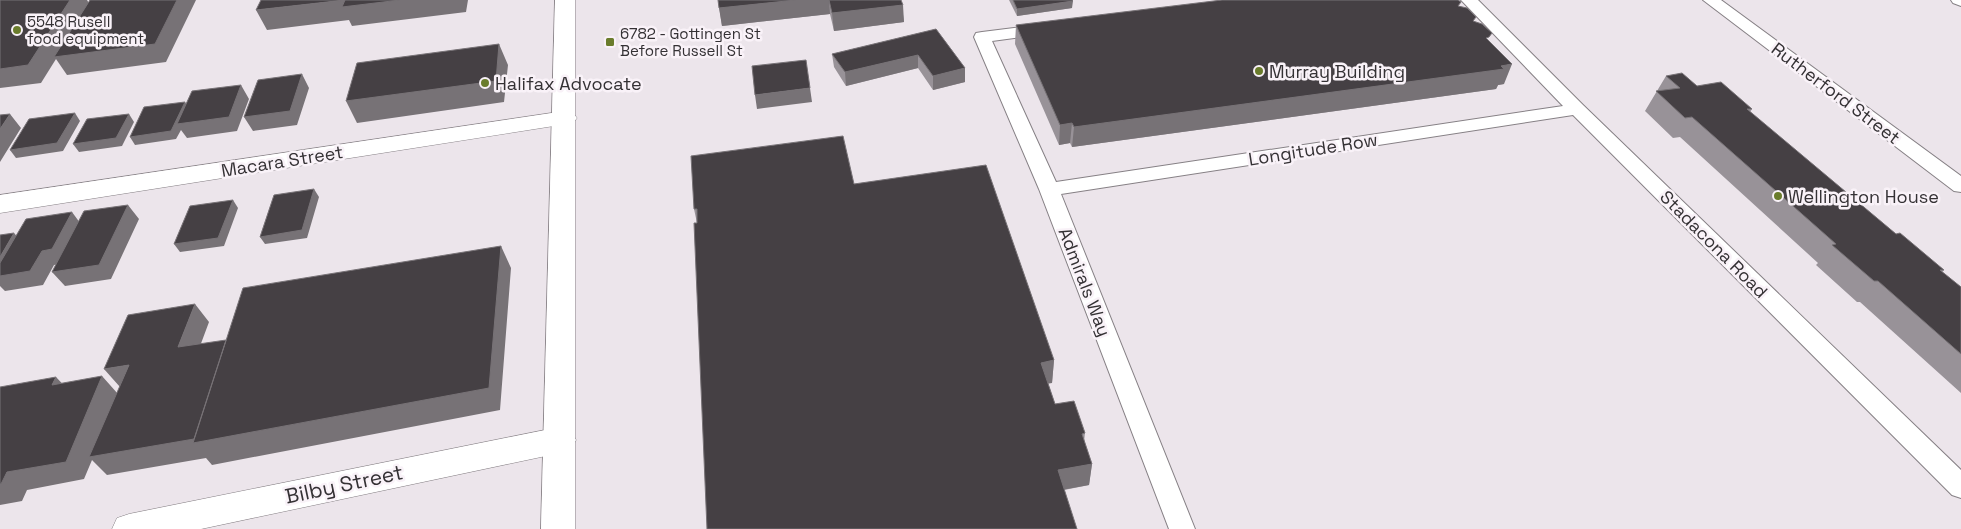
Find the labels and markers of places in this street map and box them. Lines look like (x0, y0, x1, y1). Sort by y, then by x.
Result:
place label: 5548 Rusell food equipment (27, 12, 144, 48)
marker: 5548 Rusell food equipment (11, 24, 23, 36)
place label: 6782 - Gottingen St Before Russell St (620, 24, 761, 60)
marker: 6782 - Gottingen St Before Russell St (604, 36, 616, 48)
place label: Murray Building (1269, 60, 1405, 83)
marker: Murray Building (1253, 65, 1265, 77)
place label: Halifax Advocate (495, 72, 642, 95)
marker: Halifax Advocate (479, 77, 491, 89)
place label: Wellington House (1788, 185, 1939, 208)
marker: Wellington House (1772, 190, 1784, 202)

